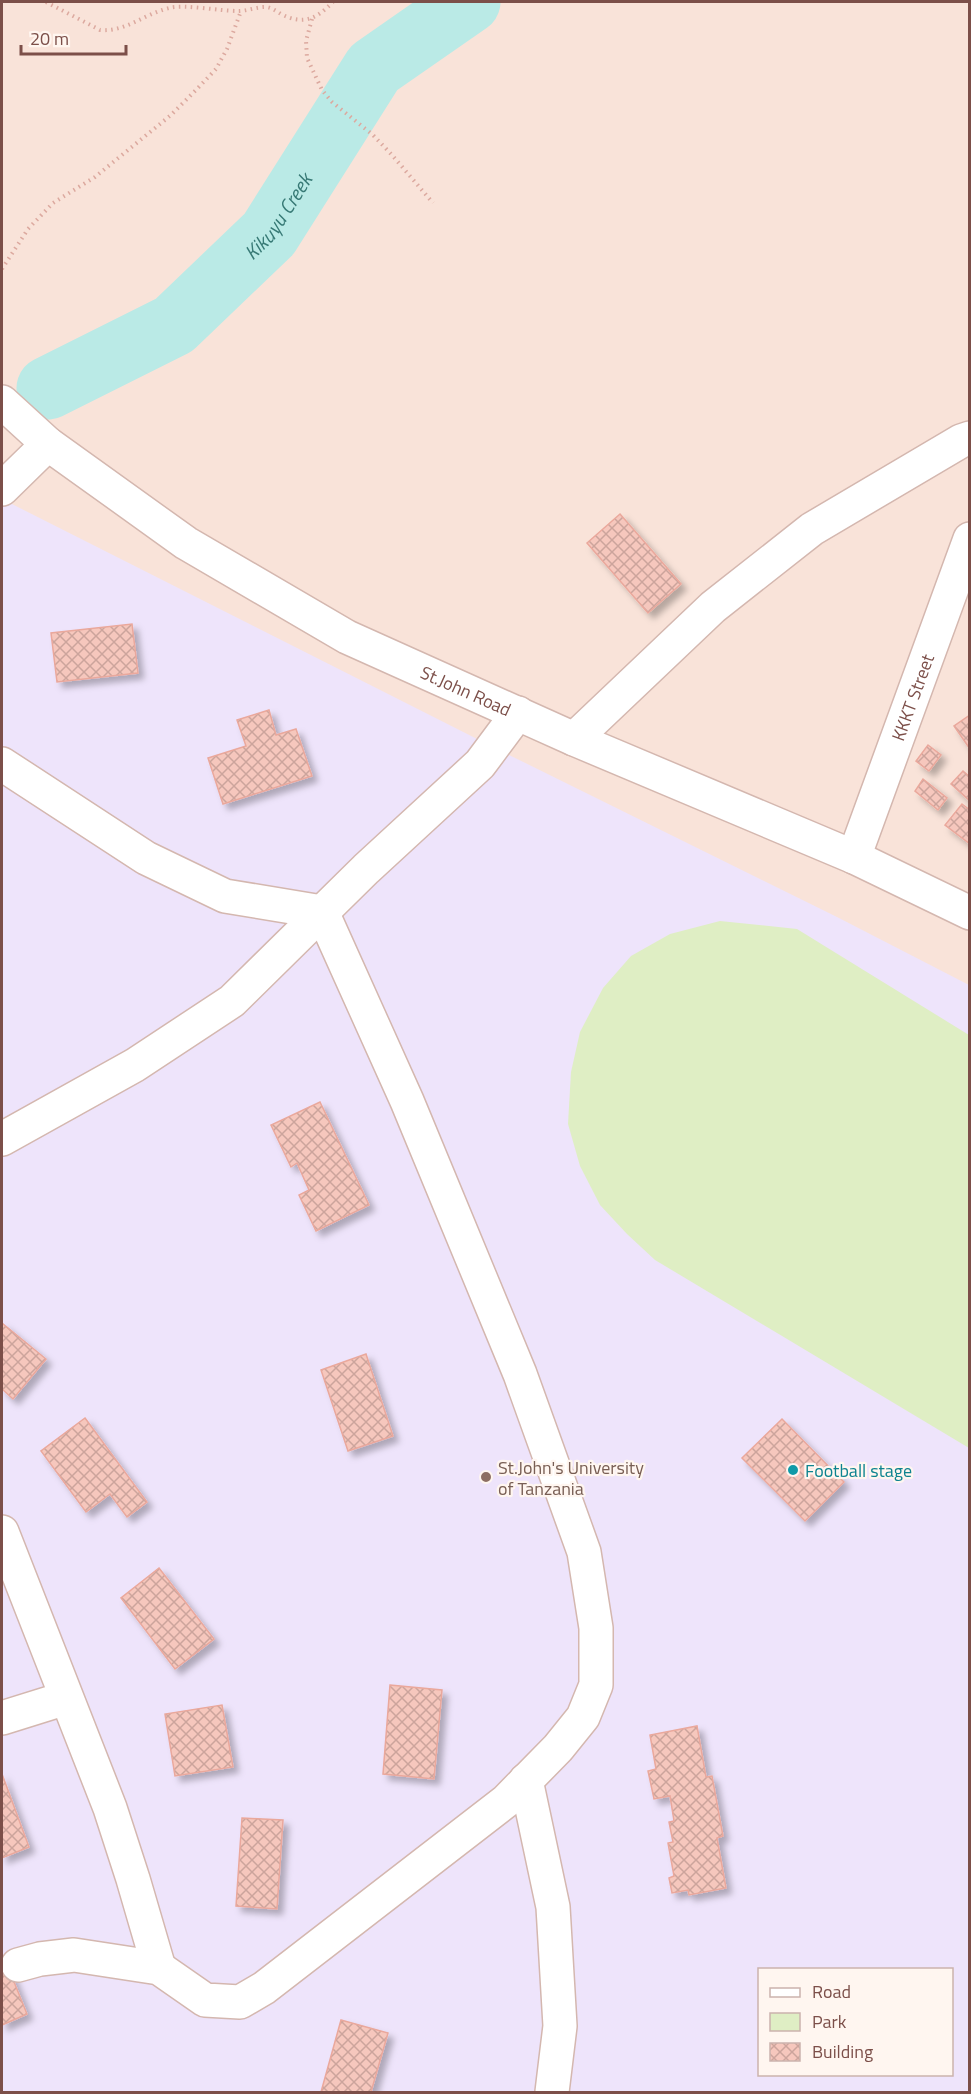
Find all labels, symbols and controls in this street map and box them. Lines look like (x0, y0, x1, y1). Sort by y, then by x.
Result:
scale bar (21, 18, 126, 56)
text: 20 m (30, 25, 69, 52)
water label: Kikuyu Creek (236, 165, 321, 266)
street label: KKKT Street (884, 649, 941, 745)
street label: St.John Road (416, 658, 516, 723)
place label: St.John's University of Tanzania (498, 1454, 644, 1502)
place label: Football stage (805, 1457, 912, 1484)
marker: Football stage (786, 1463, 800, 1477)
marker: St.John's University of Tanzania (479, 1470, 493, 1484)
legend (758, 1968, 953, 2076)
text: Road (812, 1978, 851, 2005)
text: Park (812, 2008, 847, 2035)
text: Building (812, 2038, 873, 2065)

